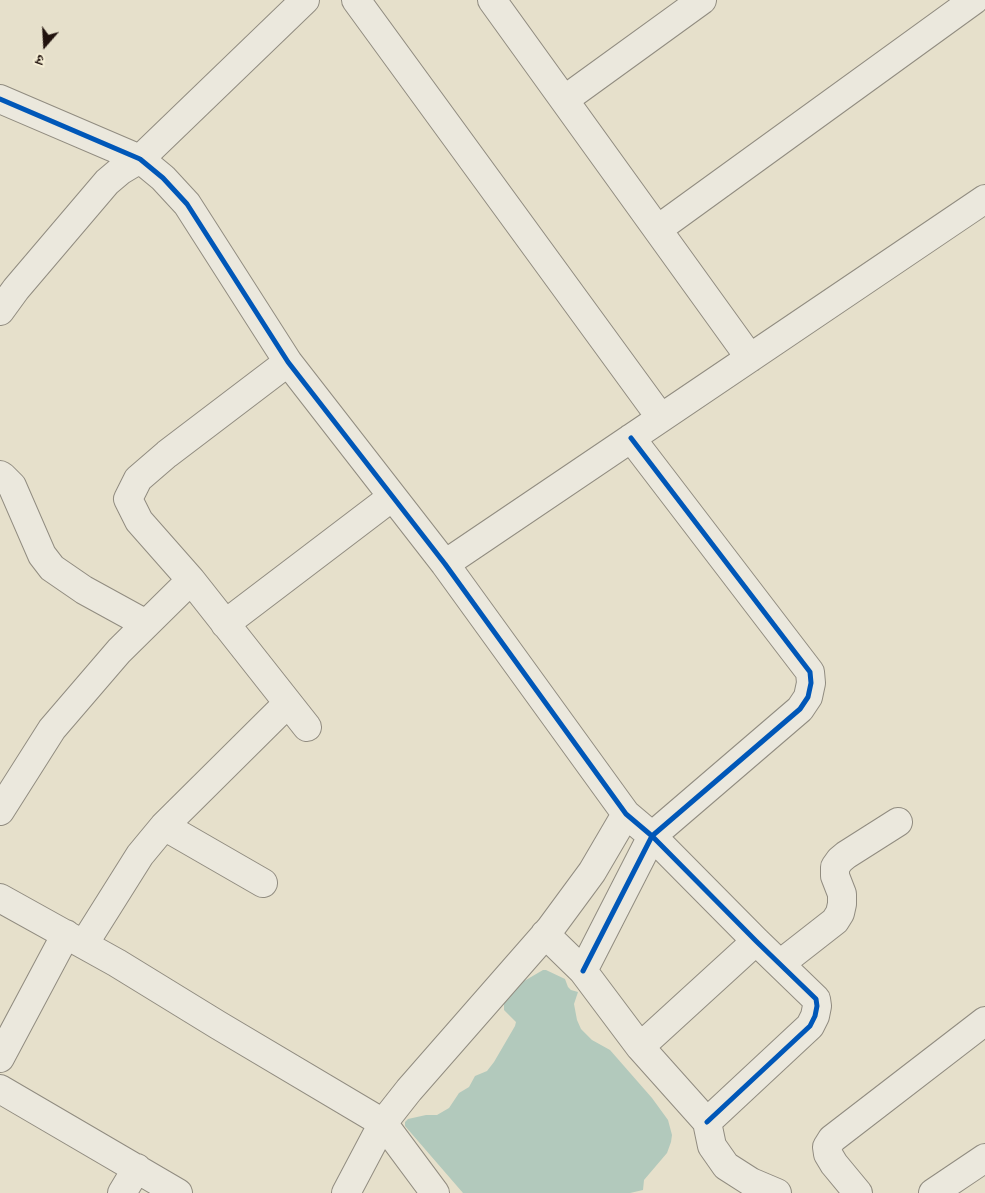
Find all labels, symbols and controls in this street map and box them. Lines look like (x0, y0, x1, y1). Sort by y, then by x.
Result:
north arrow (20, 20, 70, 70)
text: उ (33, 50, 46, 70)

